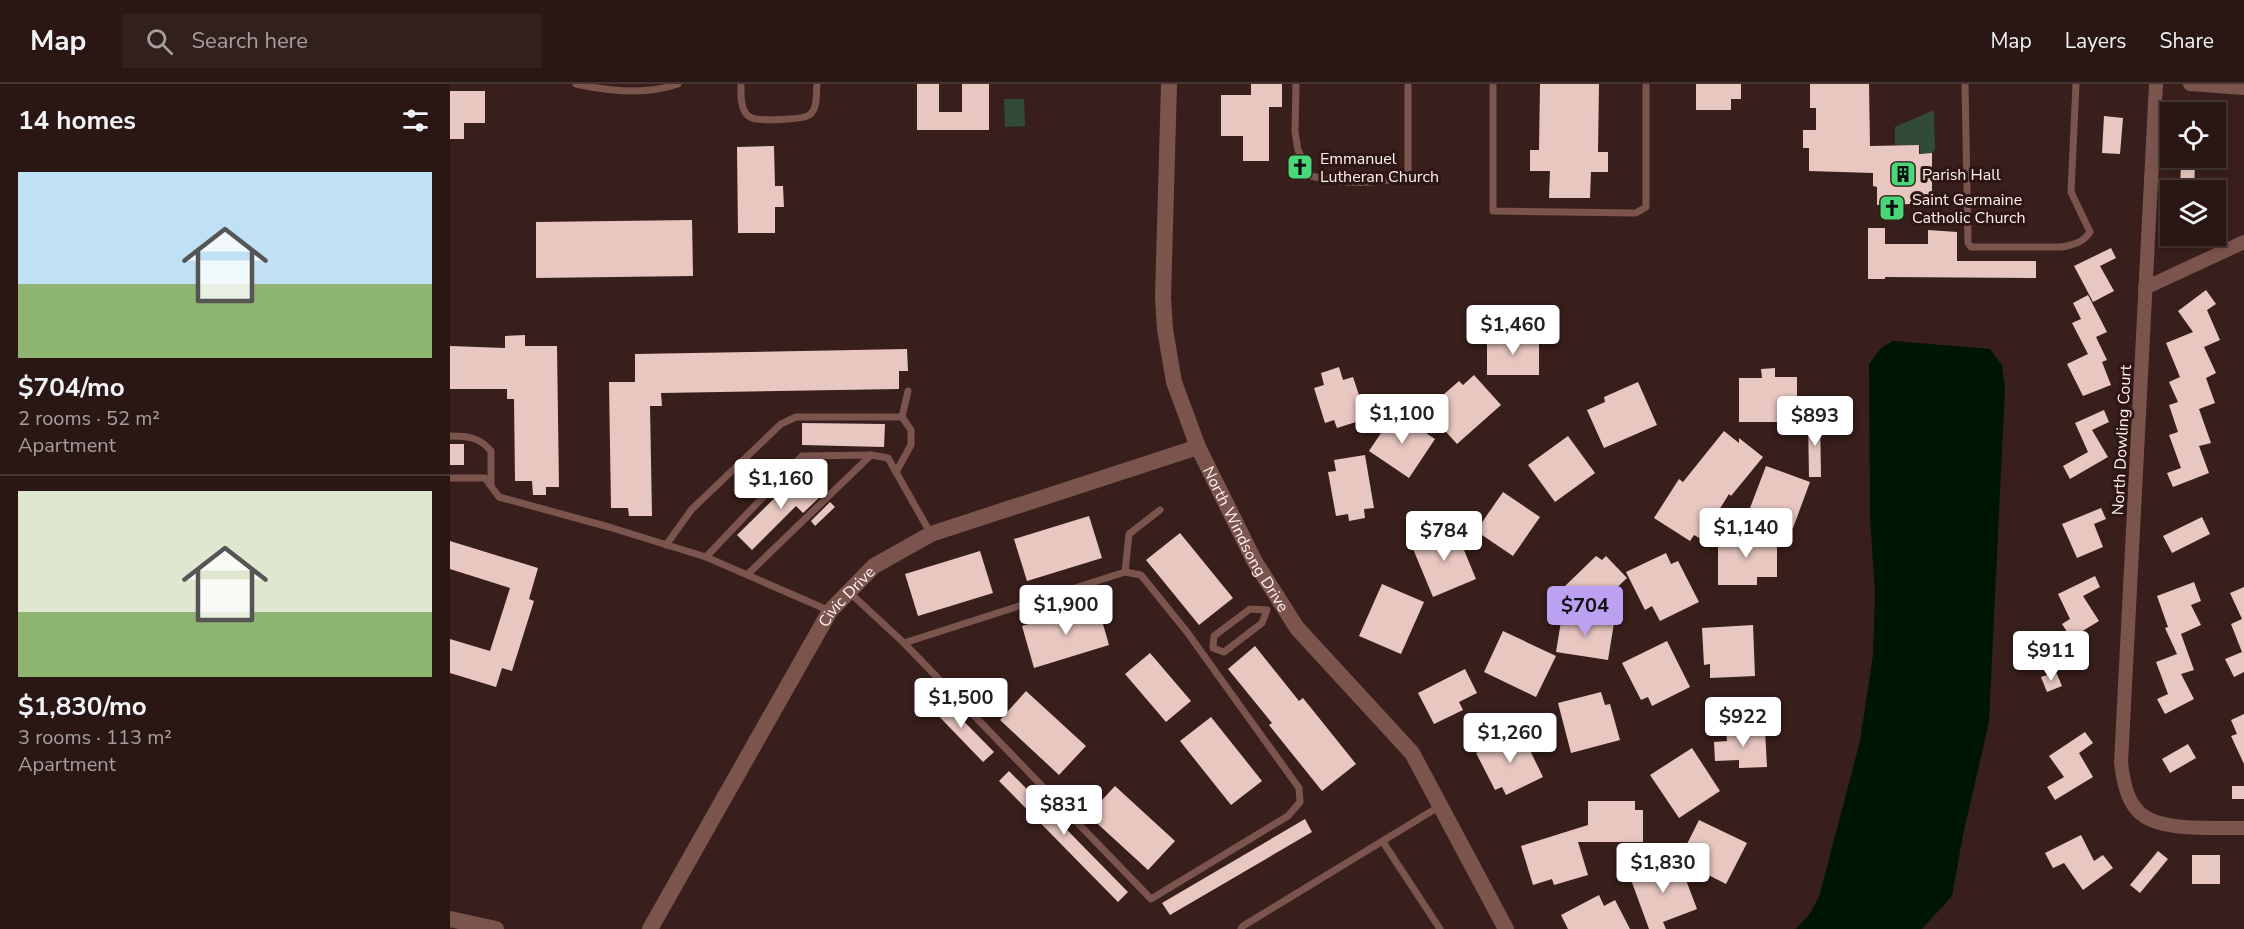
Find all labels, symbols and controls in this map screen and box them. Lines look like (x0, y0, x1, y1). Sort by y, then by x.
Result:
search box (122, 14, 542, 68)
text: Map (30, 22, 86, 60)
icon: search (143, 25, 176, 58)
text: Search here (191, 26, 308, 56)
text: Map (1990, 27, 2032, 55)
text: Layers (2065, 27, 2126, 55)
text: Share (2159, 27, 2214, 55)
map controls (2160, 102, 2226, 246)
button: locate (2160, 102, 2226, 168)
text: 14 homes (18, 103, 136, 138)
icon: filters (399, 104, 432, 137)
place label: Emmanuel Lutheran Church (1320, 148, 1439, 188)
church icon: Emmanuel Lutheran Church (1285, 152, 1315, 182)
building icon: Parish Hall (1888, 159, 1918, 189)
place label: Parish Hall (1922, 164, 2001, 186)
button: layers (2160, 180, 2226, 246)
place label: Saint Germaine Catholic Church (1912, 189, 2026, 229)
church icon: Saint Germaine Catholic Church (1877, 193, 1907, 223)
icon: home (171, 211, 279, 319)
pin: $1,460 (1464, 305, 1562, 356)
text: $1,460 (1481, 311, 1545, 338)
street label: North Dowling Court (2107, 364, 2137, 516)
text: $704/mo (18, 370, 125, 405)
pin: $1,100 (1353, 394, 1451, 445)
pin: $893 (1779, 396, 1851, 447)
text: $1,100 (1370, 400, 1434, 427)
text: $893 (1791, 402, 1839, 429)
text: 2 rooms · 52 m² (18, 405, 160, 432)
text: Apartment (18, 432, 116, 459)
pin: $1,160 (732, 459, 830, 510)
street label: North Windsong Drive (1197, 463, 1294, 616)
text: $1,160 (749, 465, 813, 492)
pin: $1,140 (1697, 508, 1795, 559)
pin: $784 (1408, 511, 1480, 562)
text: $1,140 (1714, 514, 1778, 541)
text: $784 (1420, 517, 1468, 544)
icon: home (171, 530, 279, 638)
street label: Civic Drive (813, 561, 880, 631)
pin: $1,900 (1017, 585, 1115, 636)
pin: $704 (1549, 586, 1621, 637)
text: $1,900 (1034, 591, 1098, 618)
text: $704 (1561, 592, 1609, 619)
pin: $911 (2015, 631, 2087, 682)
text: $911 (2027, 637, 2075, 664)
pin: $1,500 (912, 678, 1010, 729)
text: $1,500 (929, 684, 993, 711)
text: $1,830/mo (18, 689, 147, 724)
pin: $922 (1707, 697, 1779, 748)
text: $922 (1719, 703, 1767, 730)
pin: $1,260 (1461, 713, 1559, 764)
text: $1,260 (1478, 719, 1542, 746)
text: 3 rooms · 113 m² (18, 724, 172, 751)
text: Apartment (18, 751, 116, 778)
pin: $831 (1028, 785, 1100, 836)
text: $831 (1040, 791, 1088, 818)
pin: $1,830 (1614, 843, 1712, 894)
text: $1,830 (1631, 849, 1695, 876)

